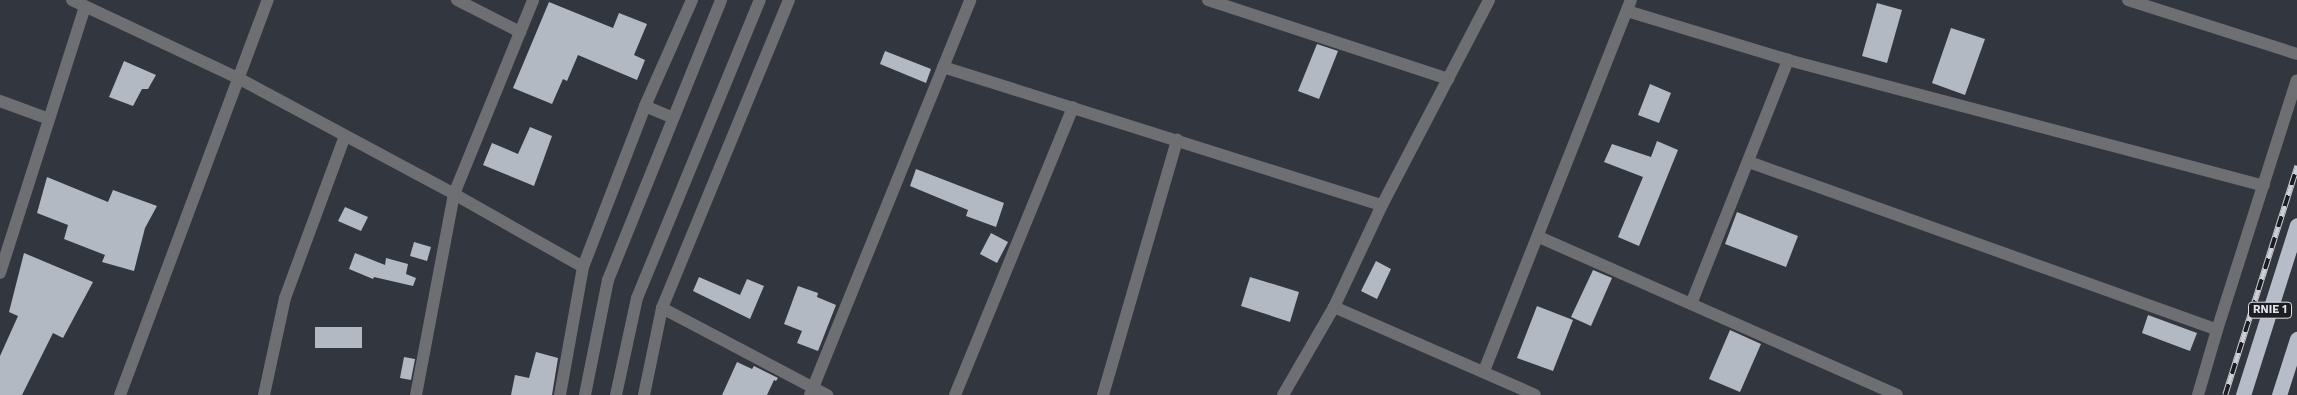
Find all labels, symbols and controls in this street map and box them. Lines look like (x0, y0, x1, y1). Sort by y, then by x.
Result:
road number: RNIE 1 (2248, 302, 2292, 318)

